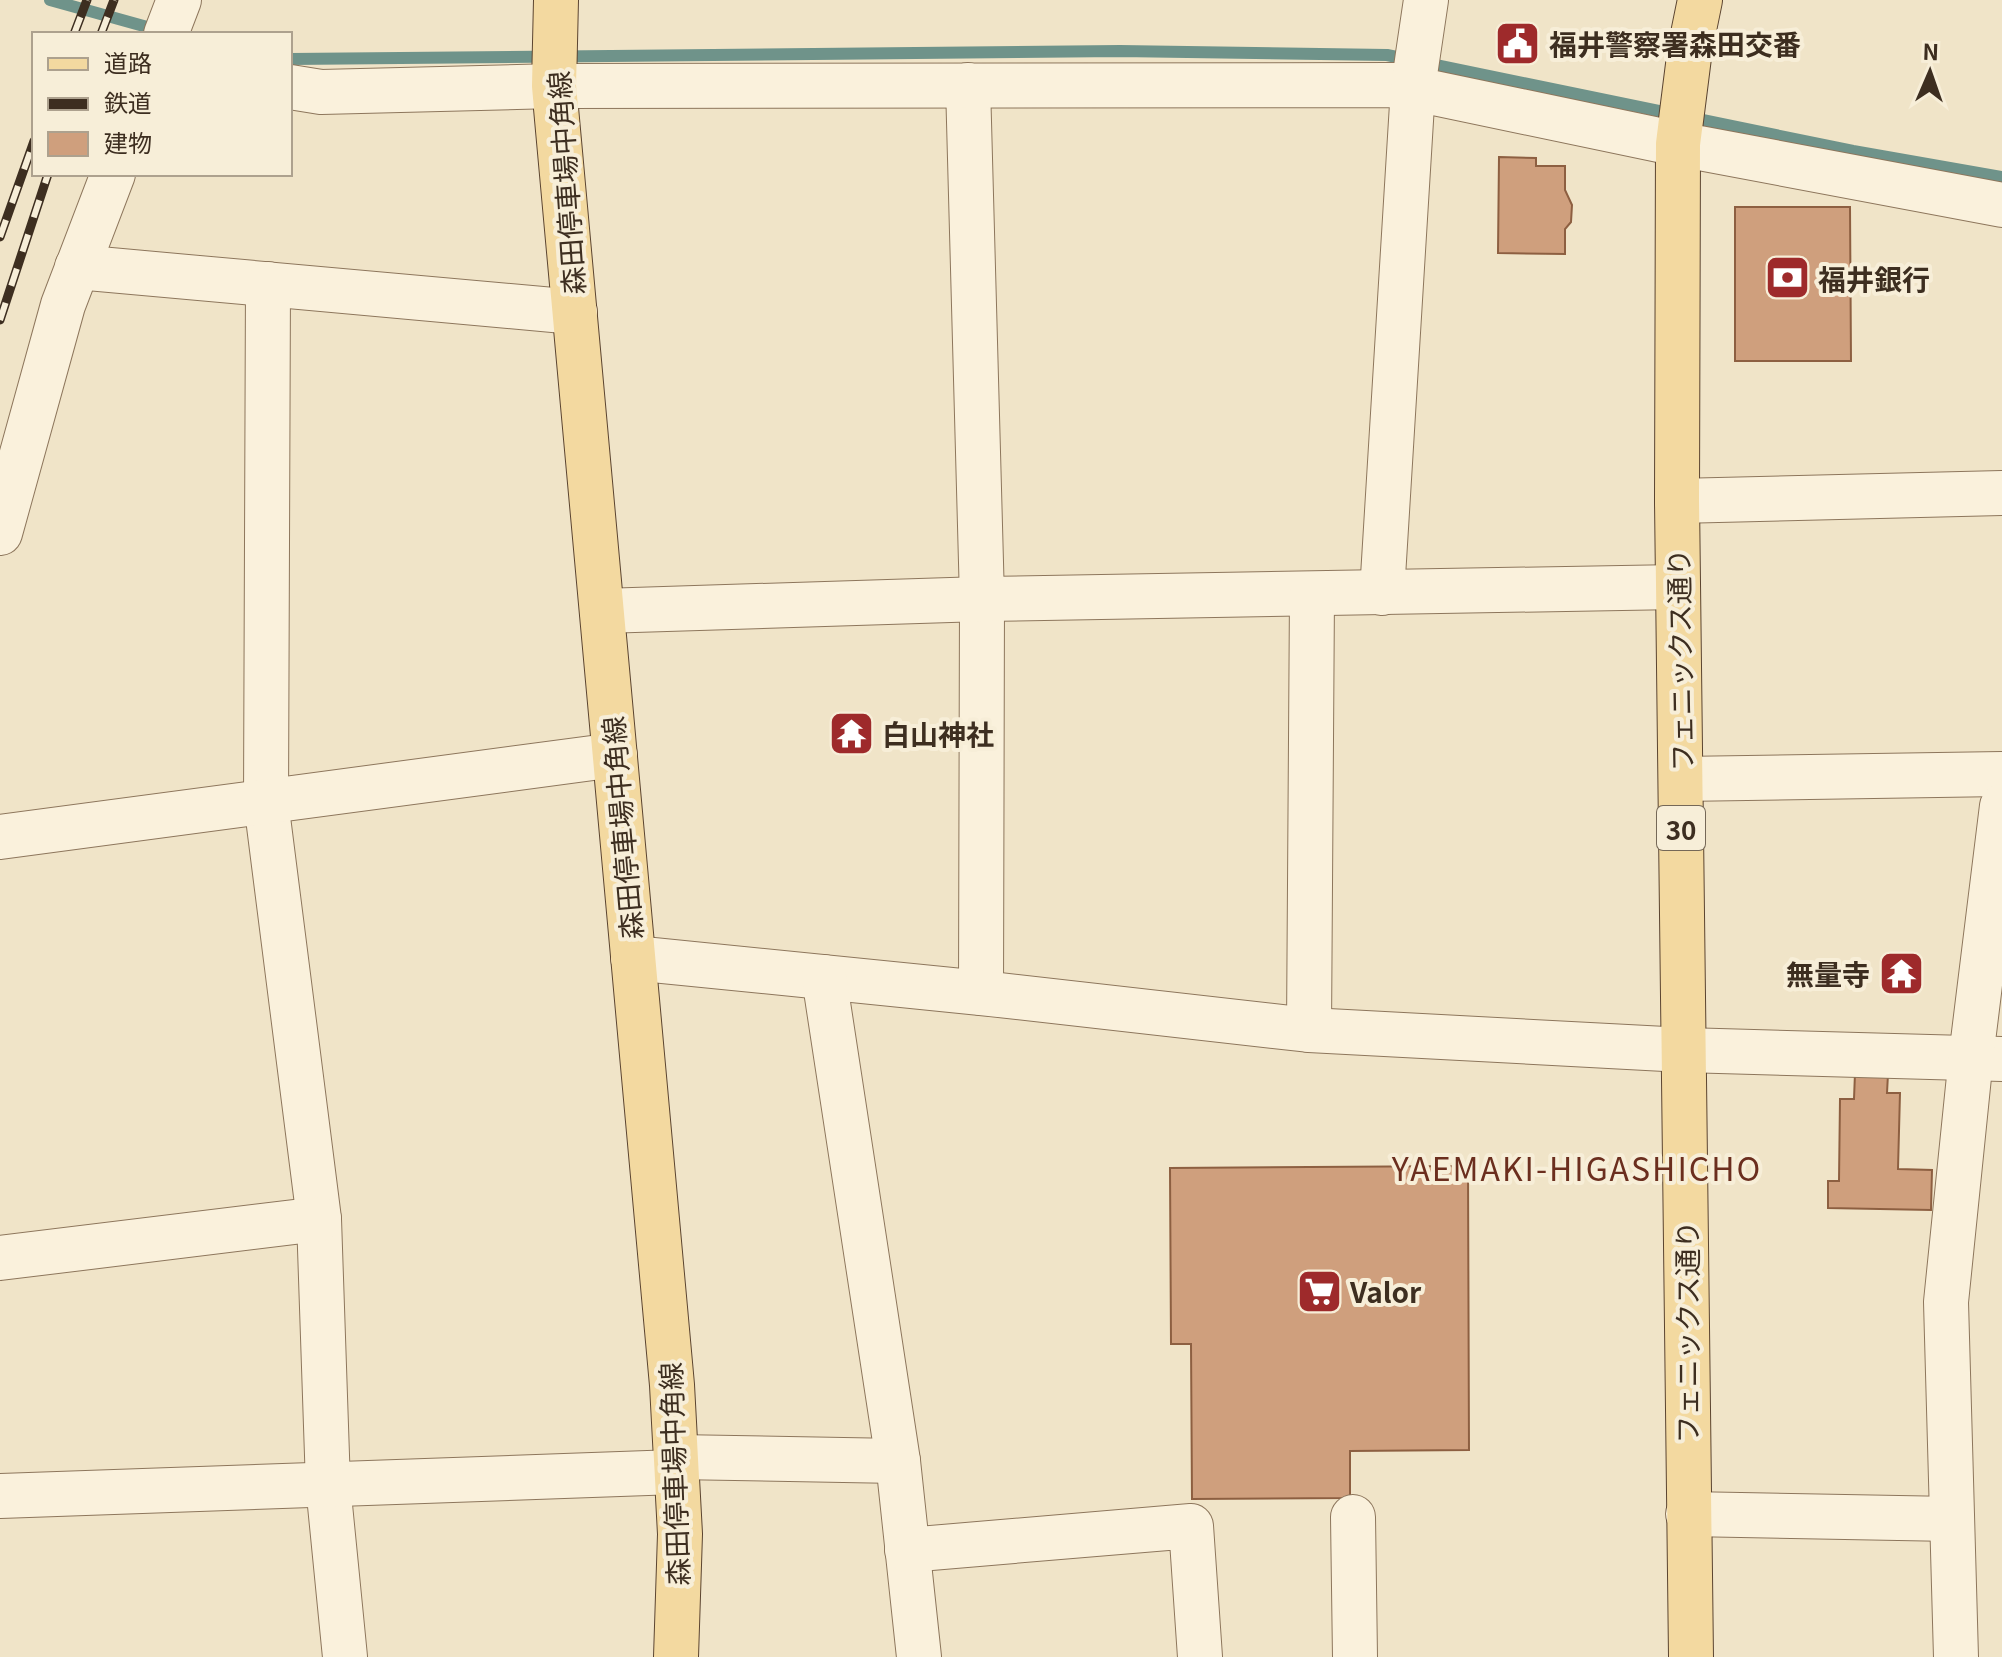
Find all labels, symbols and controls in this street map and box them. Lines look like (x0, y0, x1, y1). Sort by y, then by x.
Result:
public building icon: 福井警察署森田交番 (1494, 19, 1542, 67)
place label: 福井警察署森田交番 (1549, 23, 1801, 63)
legend (32, 32, 292, 176)
north arrow (1890, 32, 1970, 112)
text: N (1922, 34, 1940, 66)
text: 道路 (104, 44, 152, 79)
street label: 森田停車場中角線 (537, 70, 593, 296)
text: 鉄道 (104, 84, 152, 119)
text: 建物 (104, 124, 152, 159)
bank icon: 福井銀行 (1763, 254, 1811, 302)
place label: 福井銀行 (1818, 258, 1930, 298)
street label: フェニックス通り (1657, 548, 1701, 772)
temple icon: 白山神社 (827, 709, 875, 757)
place label: 白山神社 (882, 713, 994, 753)
street label: 森田停車場中角線 (591, 715, 651, 941)
road number: 30 (1657, 806, 1705, 850)
temple icon: 無量寺 (1877, 949, 1925, 997)
place label: 無量寺 (1786, 953, 1870, 993)
district label: YAEMAKI-HIGASHICHO (1391, 1144, 1762, 1190)
street label: フェニックス通り (1666, 1220, 1706, 1444)
supermarket icon: Valor (1295, 1267, 1343, 1315)
place label: Valor (1349, 1271, 1422, 1311)
street label: 森田停車場中角線 (649, 1361, 697, 1587)

